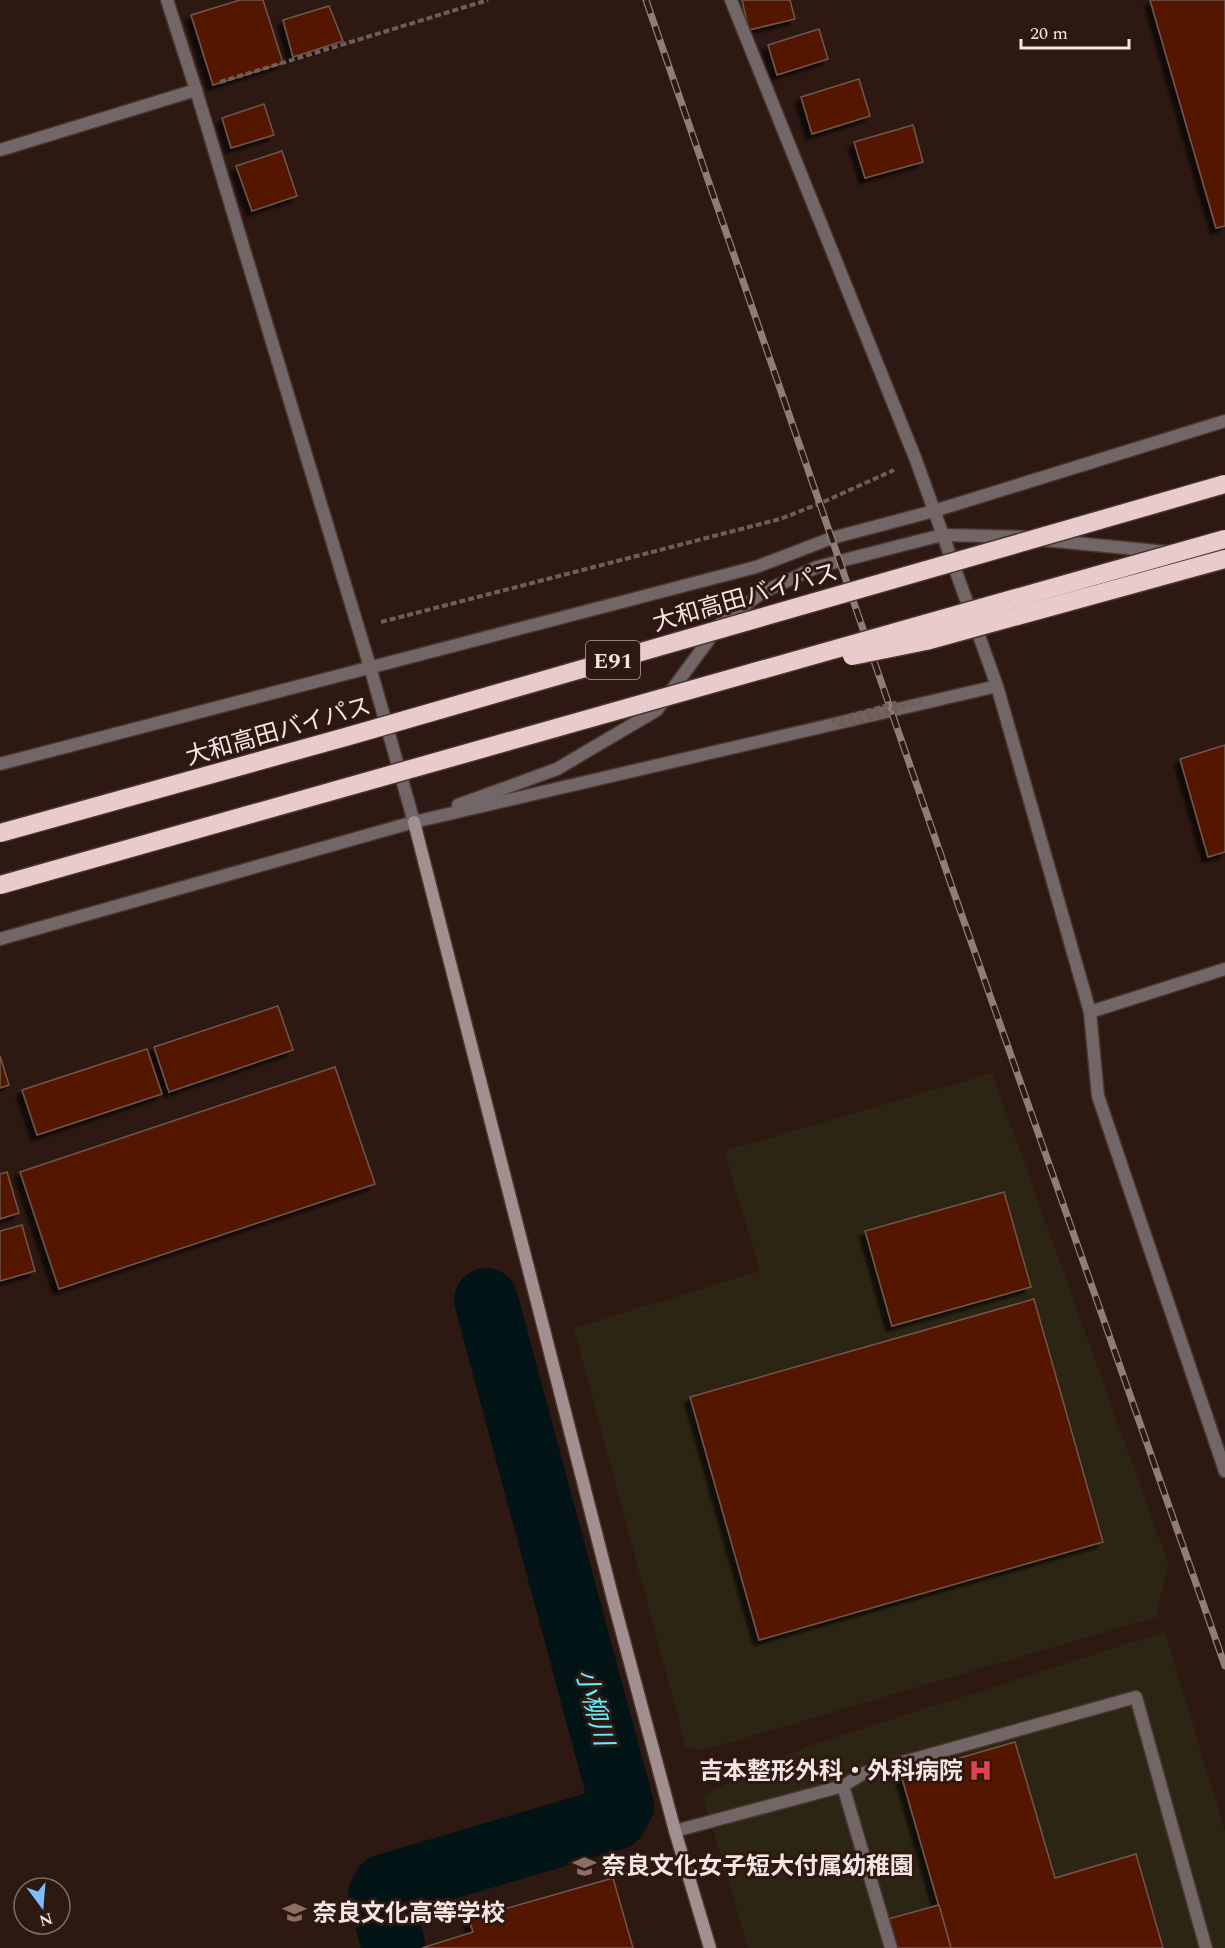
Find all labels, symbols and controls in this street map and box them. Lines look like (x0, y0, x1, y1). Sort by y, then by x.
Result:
scale bar (1021, 12, 1129, 50)
text: 20 m (1030, 20, 1068, 47)
street label: 大和高田バイパス (648, 554, 842, 642)
road number: E91 (586, 641, 640, 679)
street label: 大和高田バイパス (181, 688, 375, 776)
water label: 小柳川 (565, 1664, 624, 1753)
place label: 吉本整形外科・外科病院 (699, 1754, 963, 1790)
hospital icon: 吉本整形外科・外科病院 (968, 1758, 994, 1784)
place label: 奈良文化女子短大付属幼稚園 (602, 1849, 914, 1885)
school or university icon: 奈良文化女子短大付属幼稚園 (571, 1853, 597, 1879)
north arrow (12, 1876, 72, 1936)
place label: 奈良文化高等学校 (313, 1896, 505, 1932)
school or university icon: 奈良文化高等学校 (282, 1900, 308, 1926)
text: N (36, 1906, 55, 1933)

